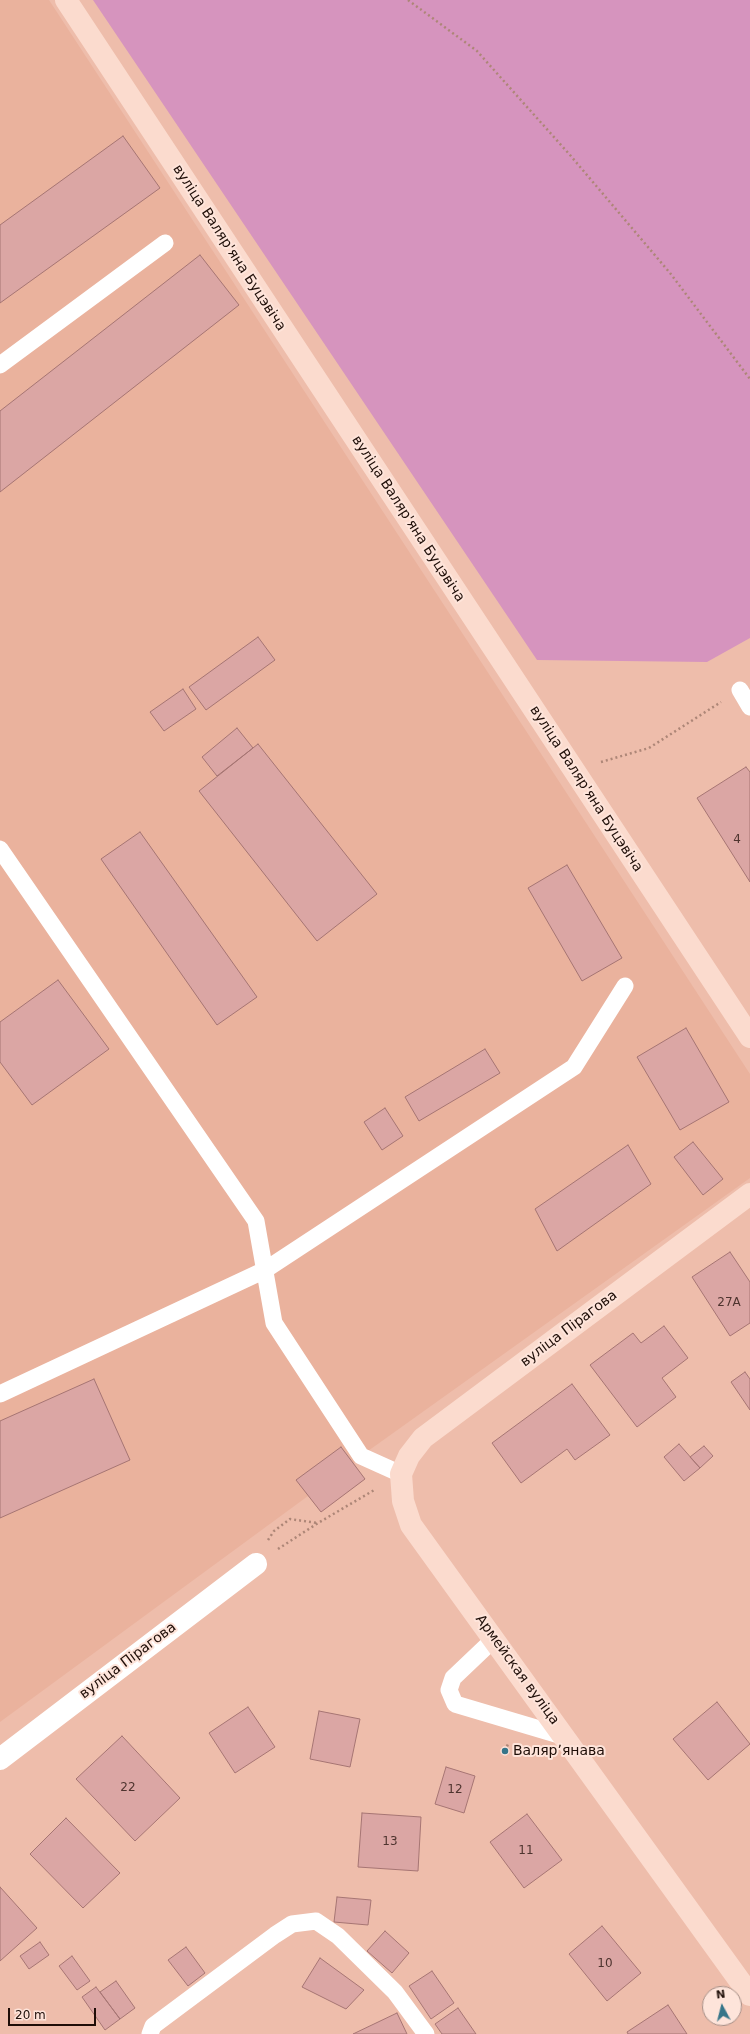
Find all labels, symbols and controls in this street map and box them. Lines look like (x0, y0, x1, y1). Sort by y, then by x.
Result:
street label: вуліца Валяр'яна Буцэвіча (169, 162, 289, 334)
street label: вуліца Валяр'яна Буцэвіча (348, 433, 468, 605)
street label: вуліца Валяр'яна Буцэвіча (526, 703, 646, 875)
house number: 4 (733, 833, 741, 847)
street label: вуліца Пірагова (517, 1287, 621, 1371)
house number: 27А (717, 1296, 741, 1310)
street label: Армейская вуліца (471, 1612, 563, 1728)
street label: вуліца Пірагова (76, 1619, 180, 1703)
place label: Валярʼянава (513, 1743, 605, 1759)
marker: Валярʼянава (500, 1746, 510, 1756)
house number: 22 (120, 1781, 136, 1795)
house number: 12 (447, 1783, 463, 1797)
house number: 13 (382, 1835, 398, 1849)
house number: 11 (518, 1844, 534, 1858)
house number: 10 (597, 1957, 613, 1971)
north arrow (702, 1986, 742, 2026)
text: N (715, 1988, 726, 2002)
scale bar (10, 2000, 98, 2026)
text: 20 m (15, 2008, 46, 2022)

